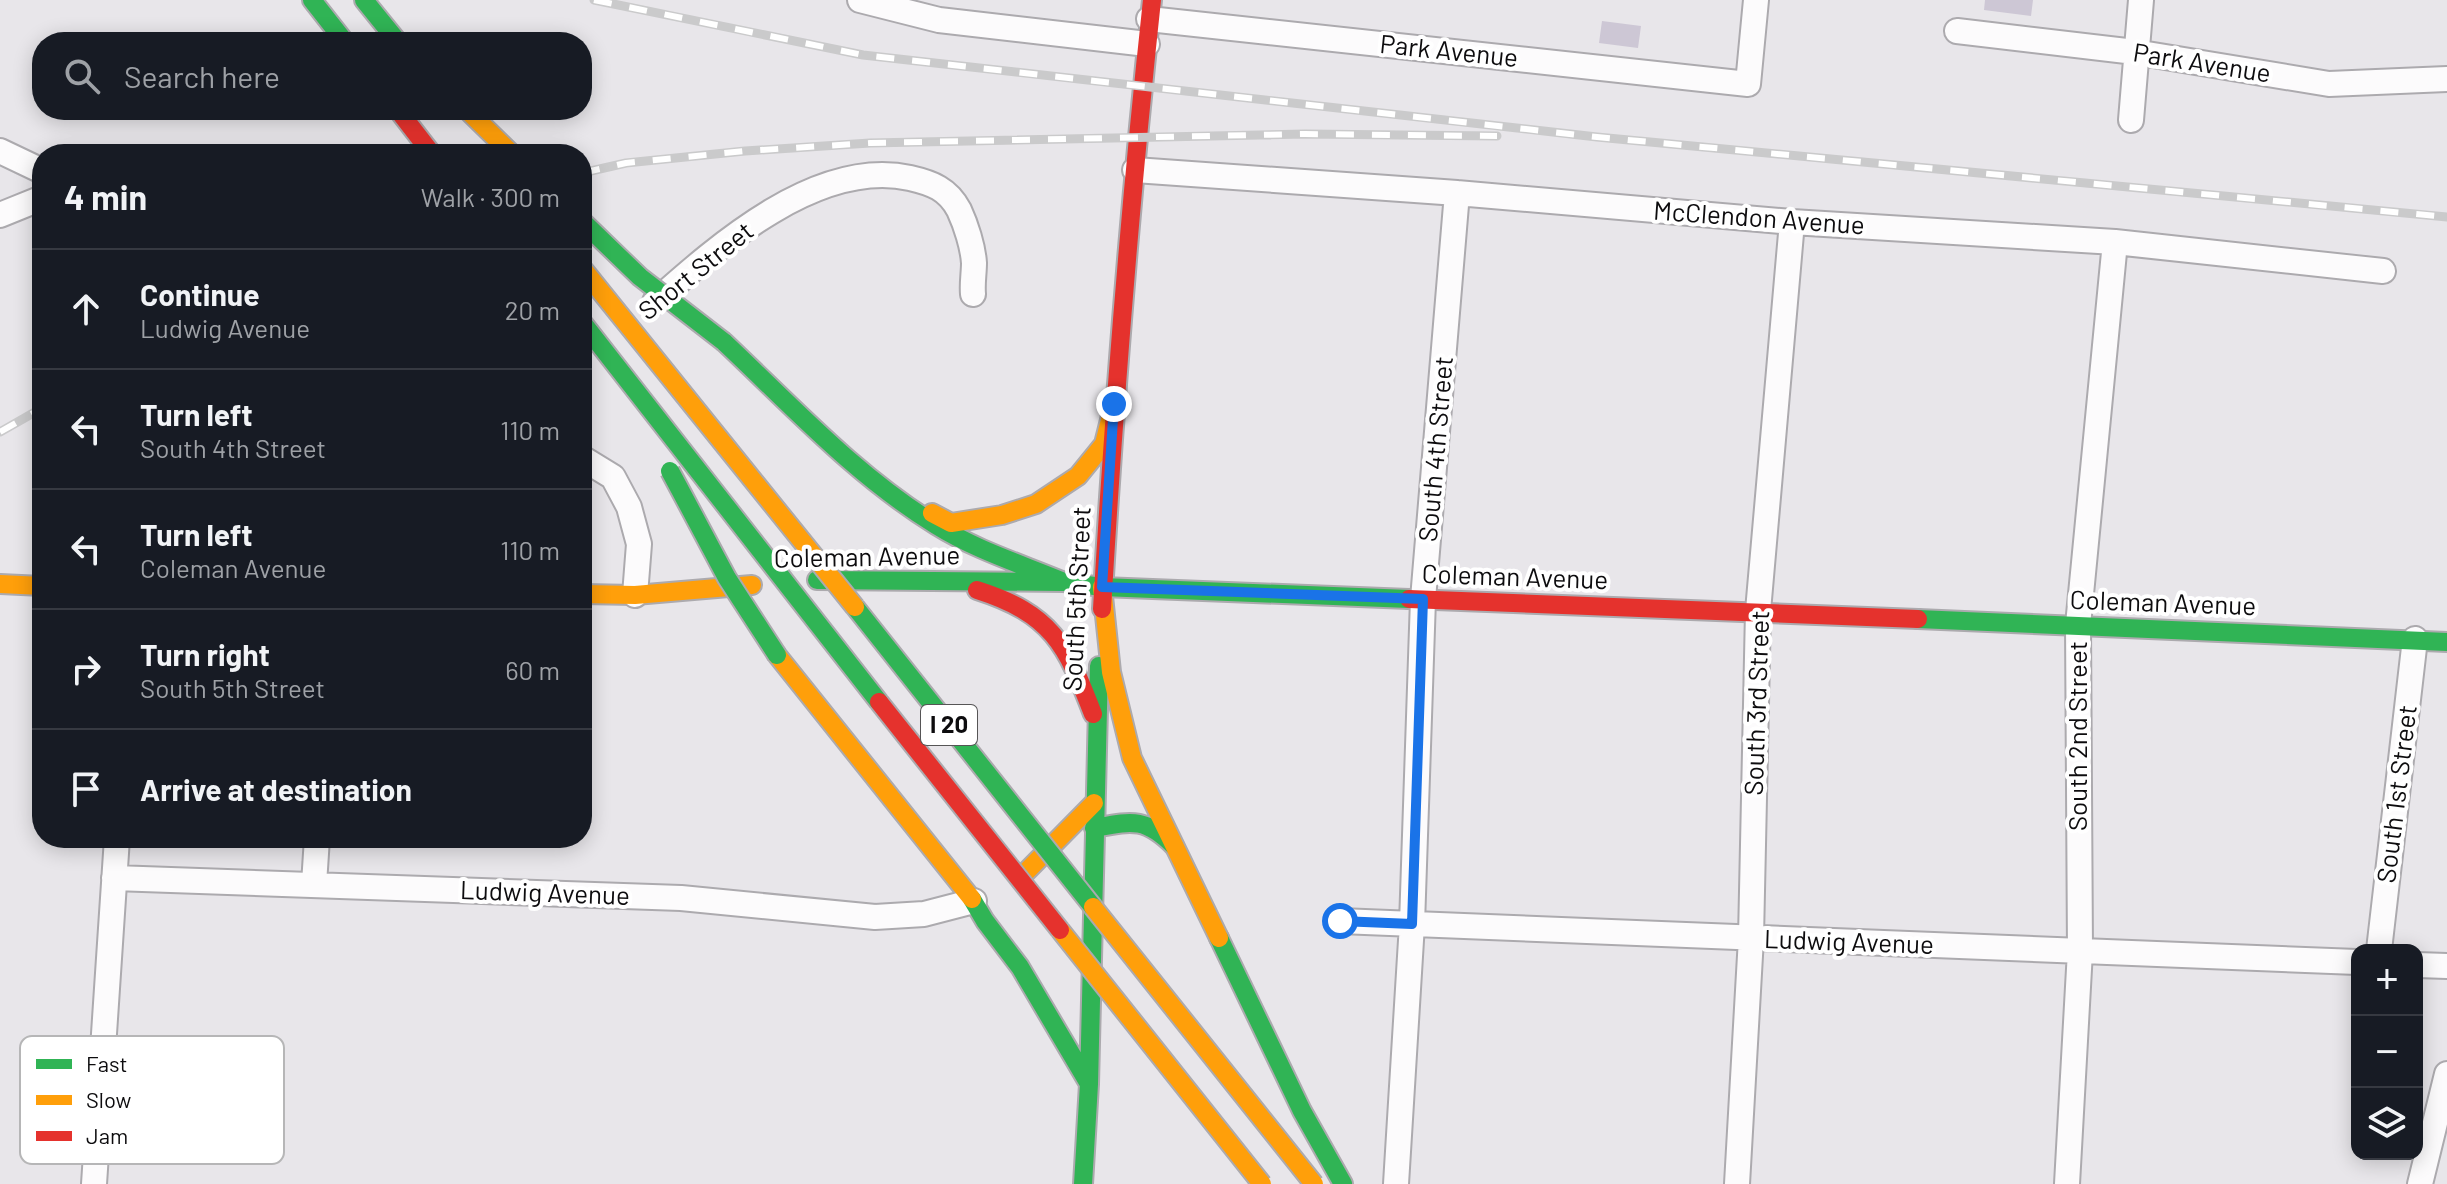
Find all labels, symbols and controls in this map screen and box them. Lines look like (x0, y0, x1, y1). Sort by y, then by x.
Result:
street label: Park Avenue (1378, 27, 1520, 72)
search box (32, 32, 592, 120)
street label: Park Avenue (2131, 35, 2273, 88)
icon: search (60, 54, 104, 98)
text: Search here (124, 58, 280, 94)
text: 4 min (64, 176, 147, 217)
text: Walk · 300 m (421, 181, 560, 212)
street label: McClendon Avenue (1652, 194, 1866, 239)
street label: Short Street (631, 214, 759, 326)
text: Continue (140, 276, 260, 312)
icon: ahead (64, 287, 108, 331)
text: 20 m (505, 294, 560, 325)
text: Ludwig Avenue (140, 312, 310, 343)
street label: South 4th Street (1411, 355, 1458, 543)
route end (1096, 386, 1132, 422)
text: Turn left (140, 396, 253, 432)
icon: left (64, 407, 108, 451)
text: 110 m (500, 414, 560, 445)
text: South 4th Street (140, 432, 326, 463)
street label: South 5th Street (1055, 506, 1096, 692)
text: Turn left (140, 516, 253, 552)
icon: left (64, 527, 108, 571)
text: 110 m (500, 534, 560, 565)
street label: Coleman Avenue (774, 538, 960, 573)
text: Coleman Avenue (140, 552, 326, 583)
street label: Coleman Avenue (1421, 557, 1609, 594)
street label: Coleman Avenue (2069, 583, 2257, 620)
street label: South 3rd Street (1737, 610, 1774, 796)
text: Turn right (140, 636, 270, 672)
street label: South 2nd Street (2061, 641, 2092, 831)
icon: right (64, 647, 108, 691)
text: 60 m (505, 654, 560, 685)
text: South 5th Street (140, 672, 325, 703)
street label: South 1st Street (2369, 703, 2422, 885)
road number: I 20 (921, 705, 977, 745)
icon: arrive (64, 767, 108, 811)
text: Arrive at destination (140, 771, 412, 807)
street label: Ludwig Avenue (460, 873, 631, 910)
route start (1322, 903, 1358, 939)
street label: Ludwig Avenue (1764, 922, 1935, 959)
map controls (2351, 944, 2423, 1160)
button: + (2351, 944, 2423, 1016)
button: − (2351, 1016, 2423, 1088)
legend (20, 1036, 284, 1164)
text: Fast (86, 1050, 128, 1076)
text: Slow (86, 1086, 131, 1112)
button: layers (2351, 1088, 2423, 1160)
text: Jam (86, 1122, 128, 1148)

